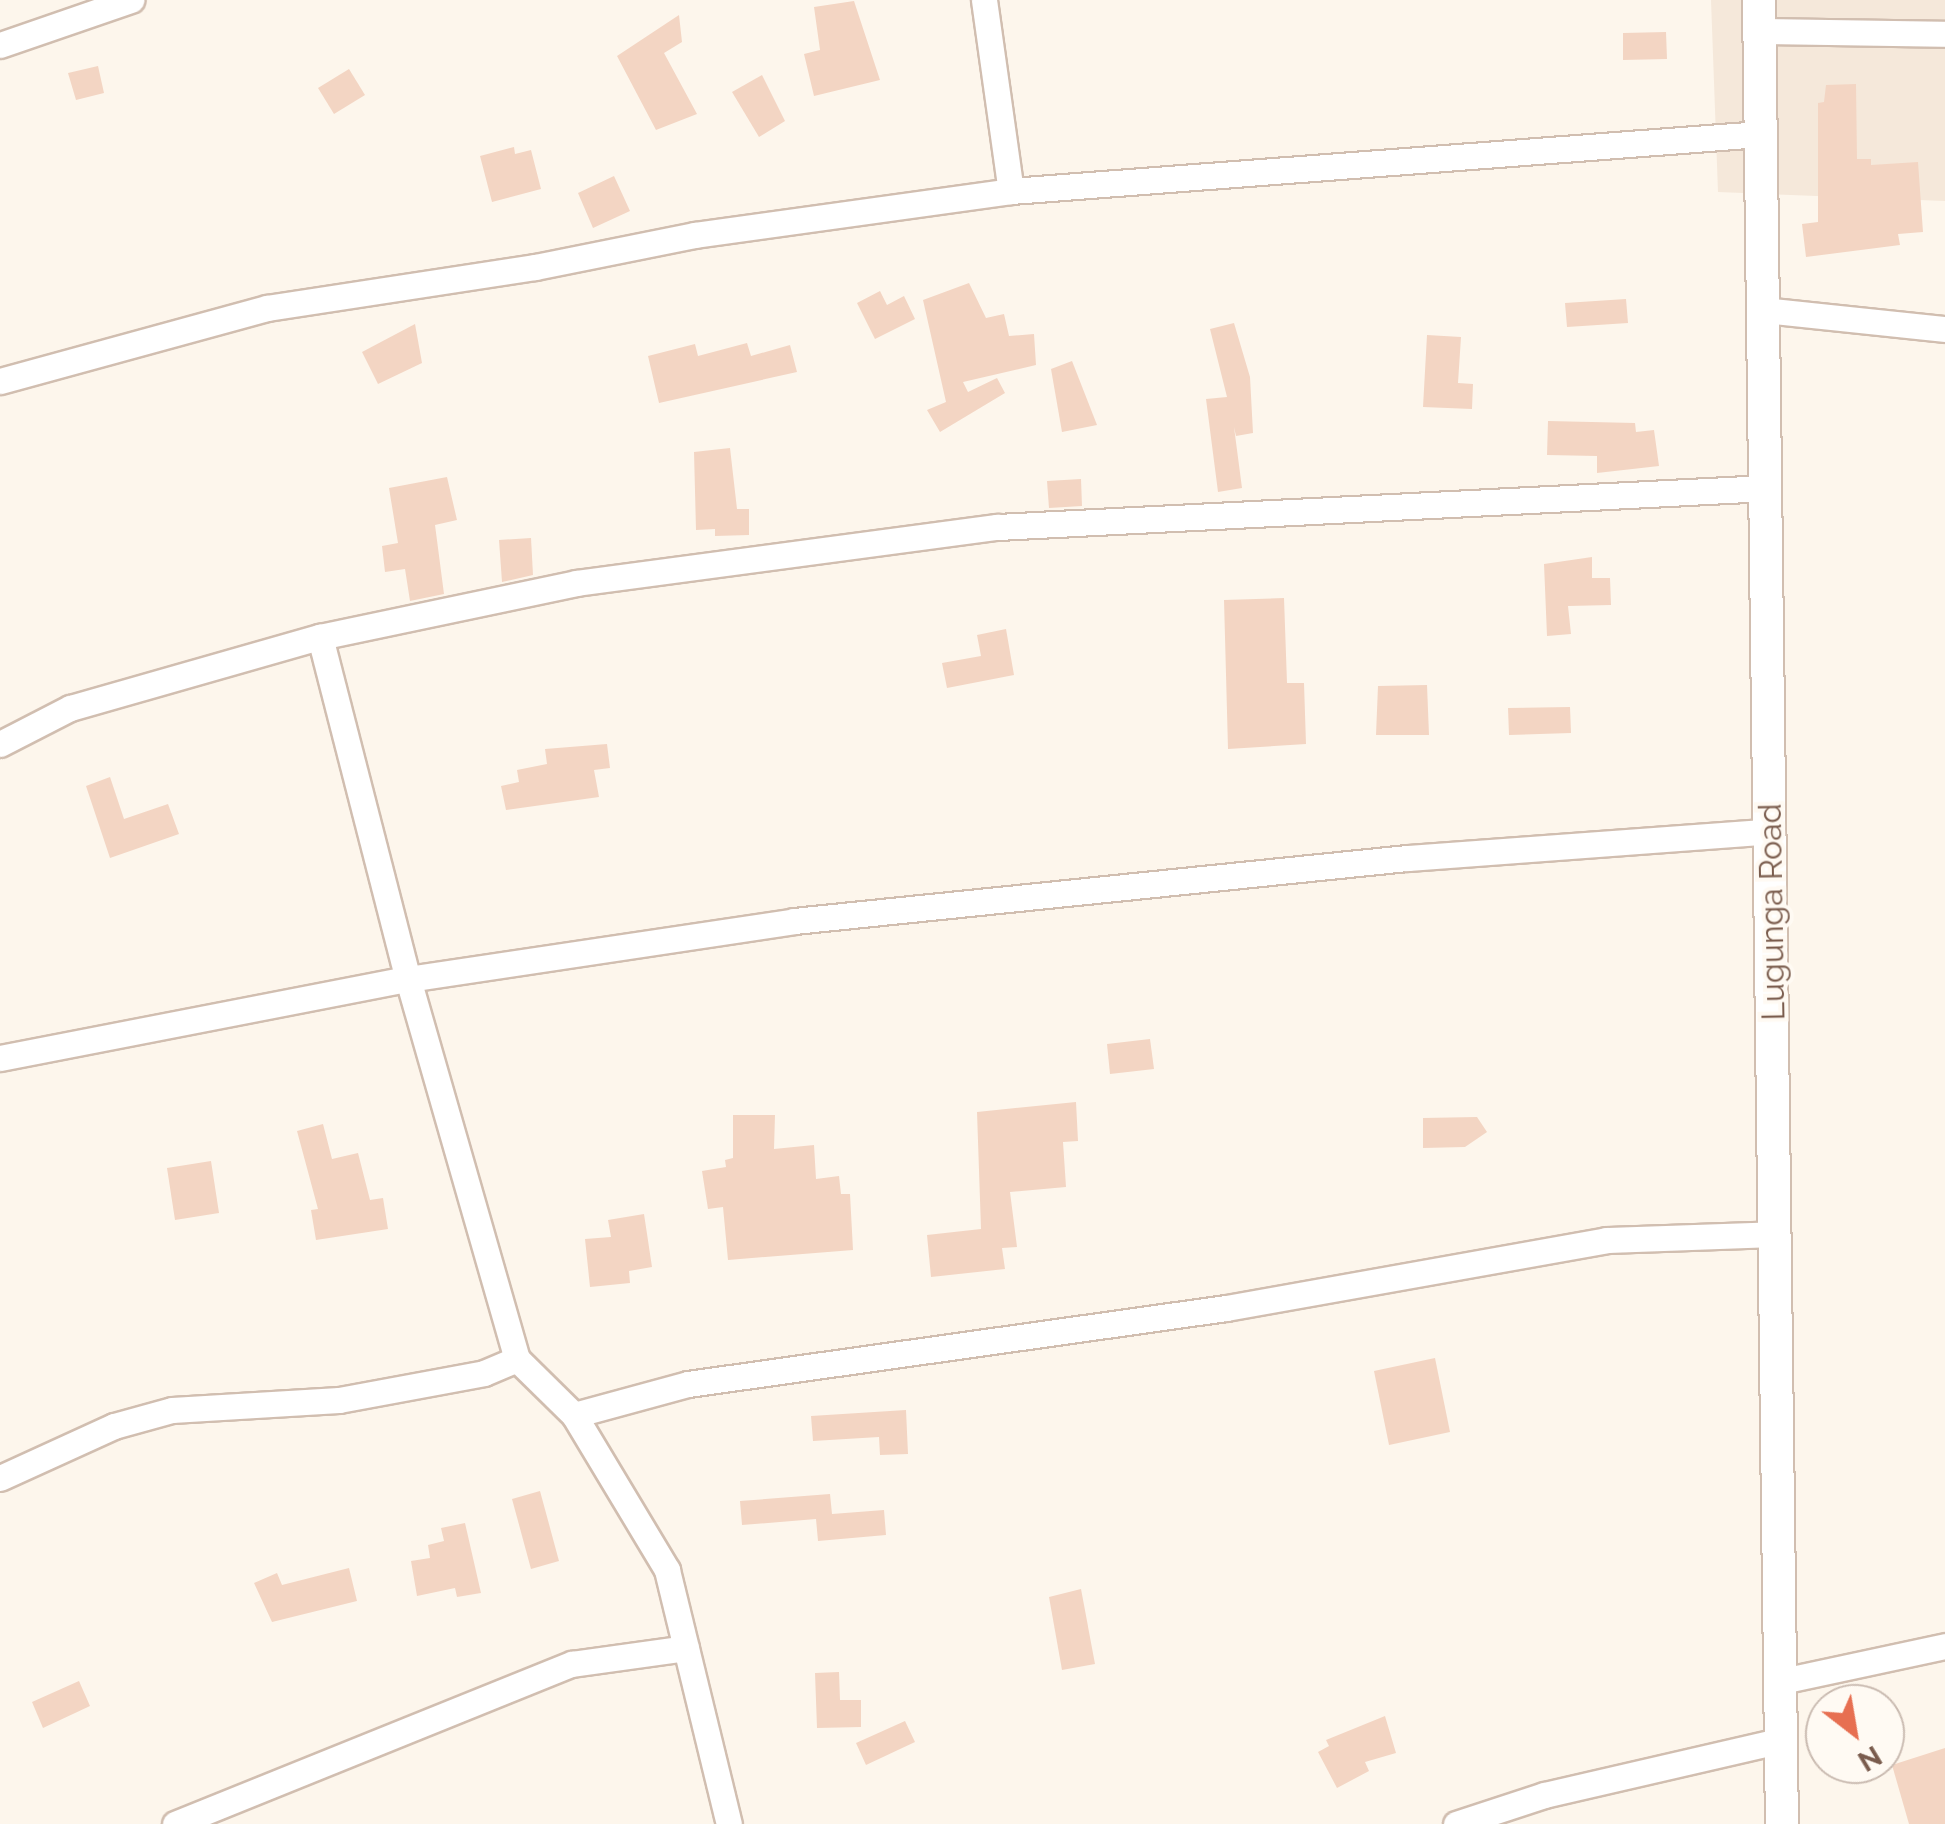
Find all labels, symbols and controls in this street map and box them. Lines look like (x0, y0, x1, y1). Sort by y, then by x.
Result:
street label: Lugunga Road (1751, 803, 1793, 1021)
north arrow (1805, 1684, 1905, 1784)
text: N (1852, 1739, 1887, 1778)

